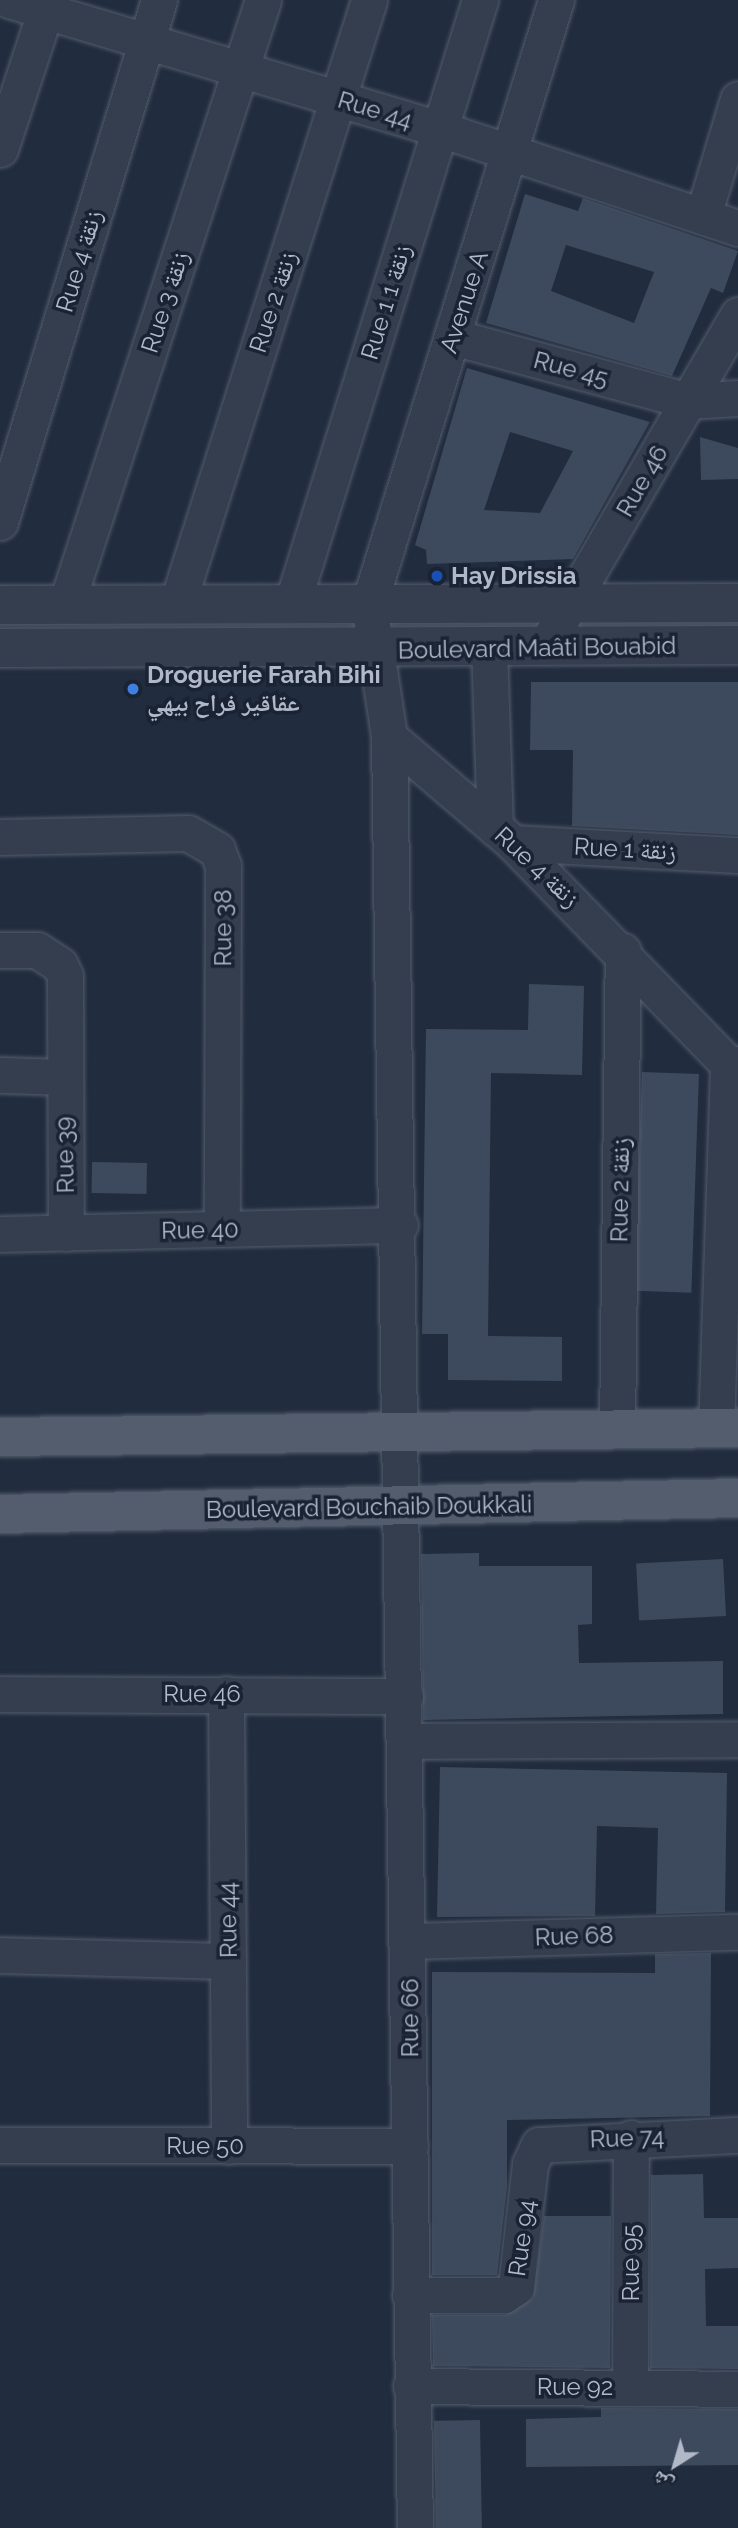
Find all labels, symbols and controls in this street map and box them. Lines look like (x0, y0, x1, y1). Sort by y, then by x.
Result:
street label: Rue 44 (334, 85, 416, 135)
street label: Rue 4 زنقة (50, 207, 108, 315)
street label: Rue 1 زنقة 1 (355, 241, 417, 363)
street label: Avenue A (434, 247, 494, 357)
street label: Rue 3 زنقة (135, 248, 195, 356)
street label: Rue 2 زنقة (243, 248, 303, 356)
street label: Rue 45 (531, 345, 611, 393)
street label: Rue 46 (610, 440, 674, 522)
place label: Hay Drissia (451, 562, 577, 590)
marker: Hay Drissia (429, 568, 445, 584)
street label: Boulevard Maâti Bouabid (398, 631, 676, 665)
place label: Droguerie Farah Bihi عقاقير فراح بيهي (147, 661, 381, 717)
marker: Droguerie Farah Bihi عقاقير فراح بيهي (125, 681, 141, 697)
street label: Rue 4 زنقة (489, 821, 585, 913)
street label: Rue 1 زنقة (573, 832, 677, 866)
street label: Rue 38 (209, 890, 237, 966)
street label: Rue 39 (50, 1116, 80, 1194)
street label: Rue 2 زنقة (605, 1137, 635, 1243)
street label: Rue 40 (161, 1215, 239, 1245)
street label: Boulevard Bouchaib Doukkali (206, 1490, 532, 1524)
street label: Rue 46 (163, 1680, 241, 1708)
street label: Rue 44 (213, 1882, 243, 1958)
street label: Rue 68 (534, 1920, 614, 1952)
street label: Rue 66 (396, 1979, 424, 2057)
street label: Rue 74 (589, 2122, 665, 2154)
street label: Rue 50 (166, 2132, 244, 2160)
street label: Rue 94 (502, 2198, 542, 2278)
street label: Rue 95 (617, 2224, 645, 2302)
street label: Rue 92 (537, 2373, 613, 2401)
north arrow (640, 2430, 710, 2500)
text: ش (648, 2467, 677, 2497)

